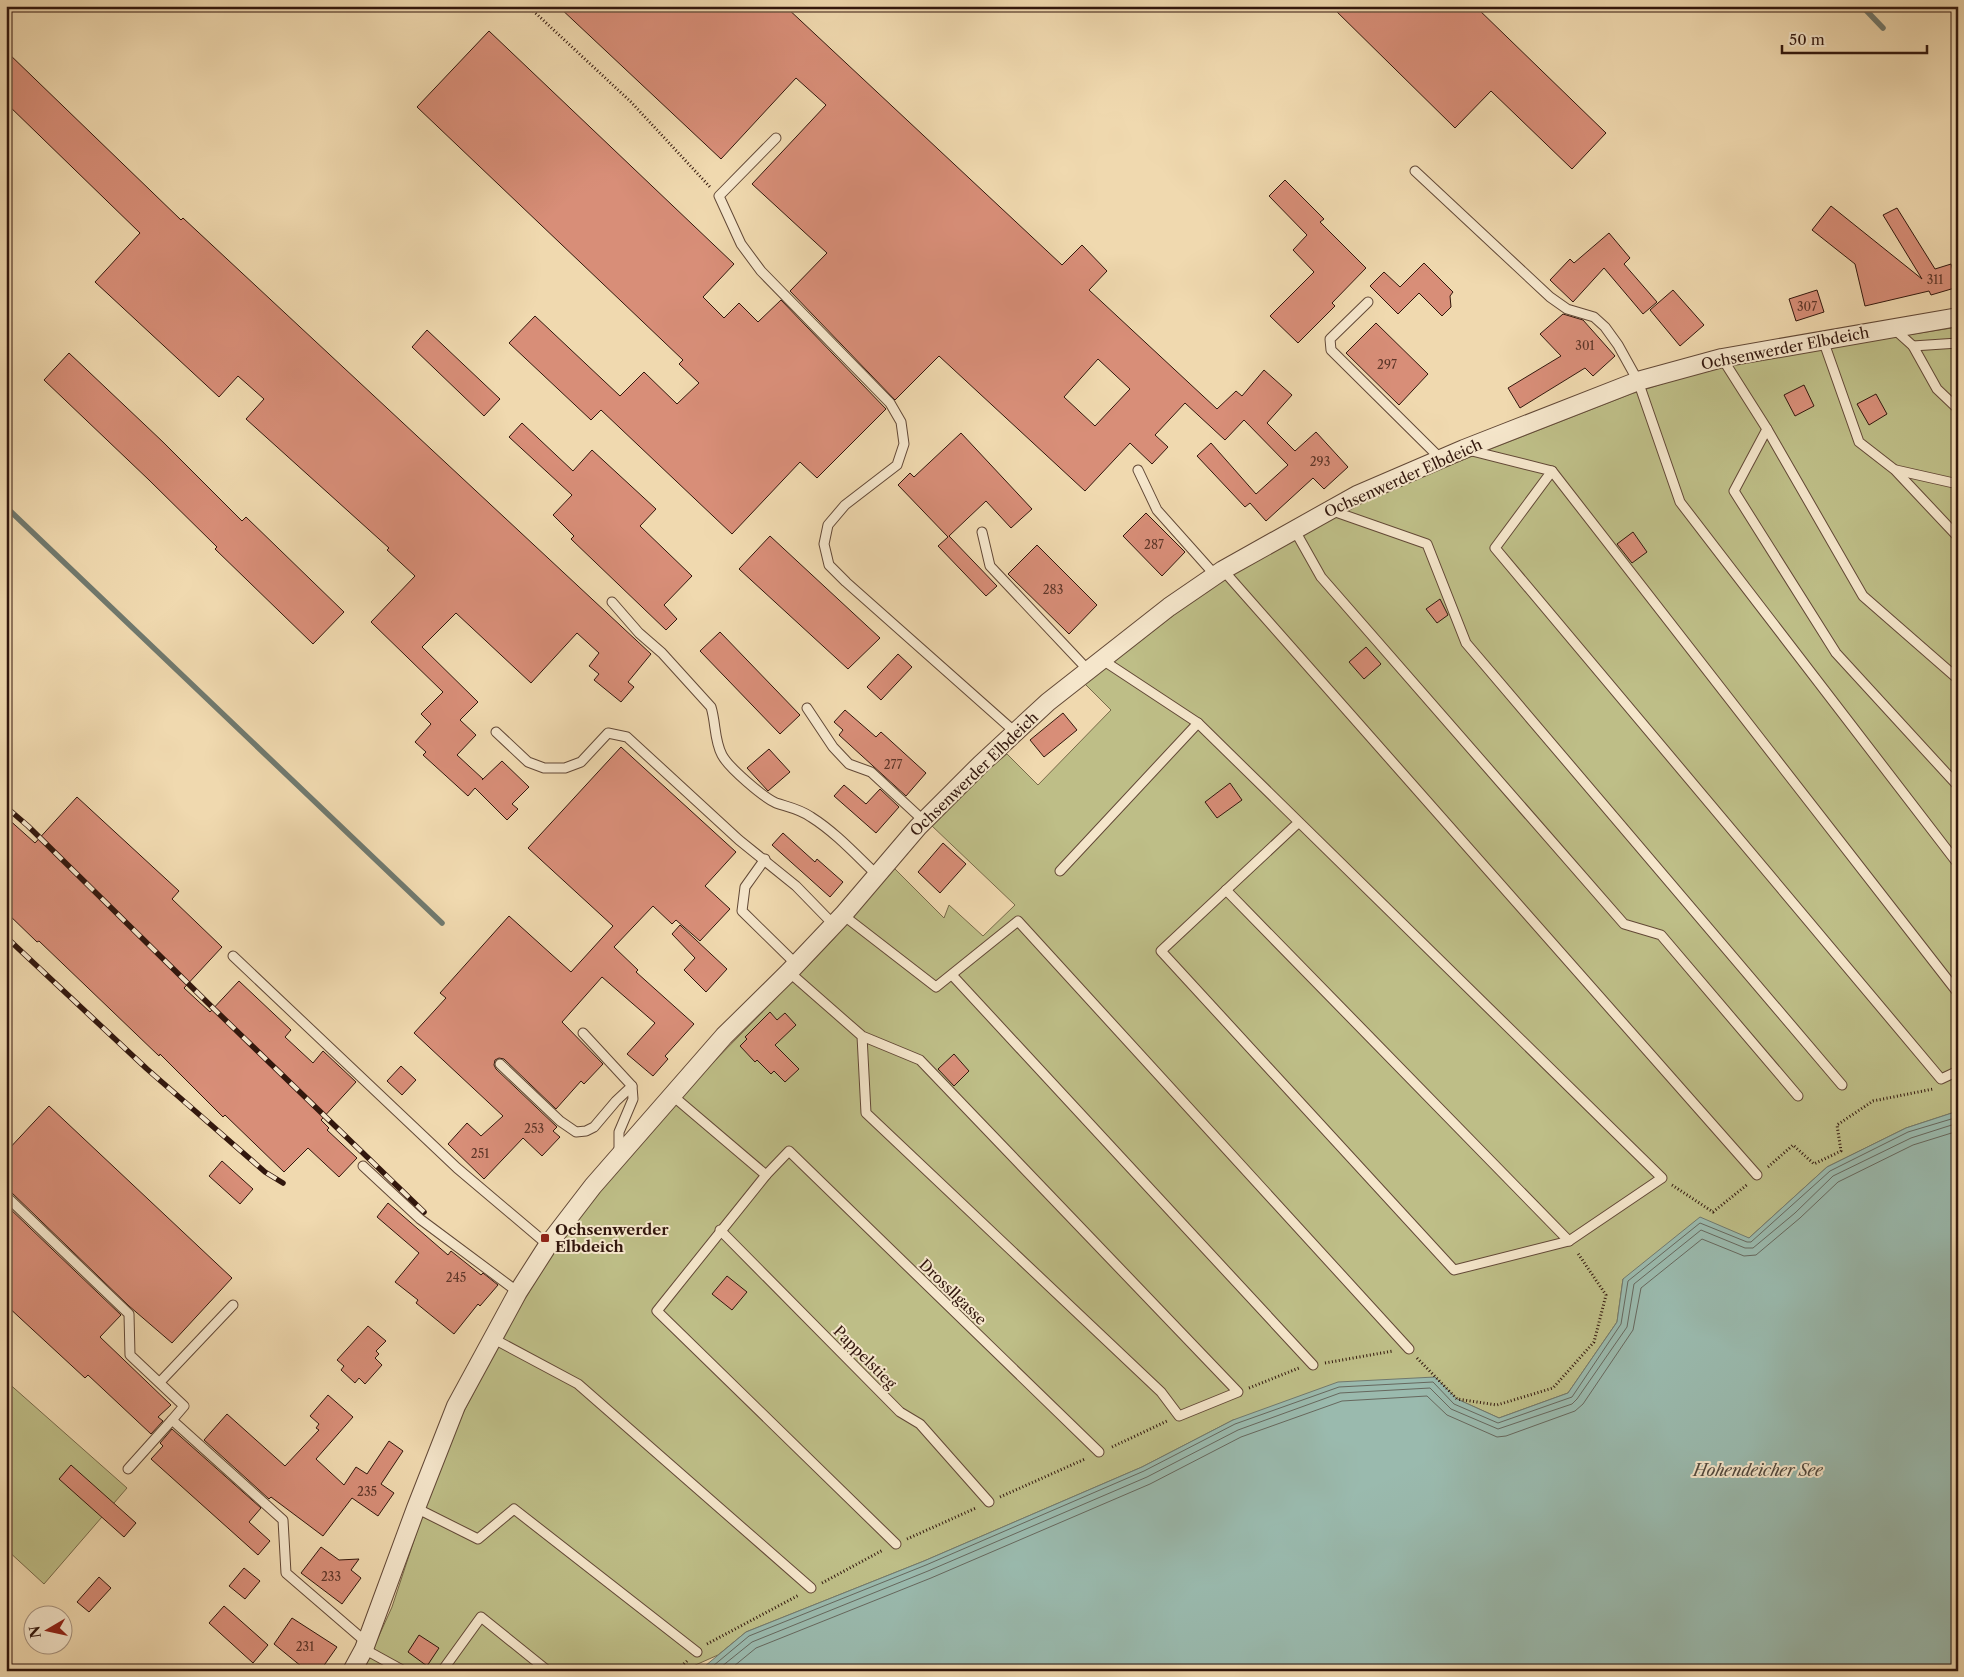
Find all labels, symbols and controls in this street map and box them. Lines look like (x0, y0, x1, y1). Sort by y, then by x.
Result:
scale bar (1782, 22, 1926, 54)
text: 50 m (1789, 30, 1825, 49)
house number: 311 (1927, 272, 1943, 287)
house number: 307 (1797, 299, 1817, 314)
street label: Ochsenwerder Elbdeich (1699, 322, 1871, 374)
house number: 301 (1575, 338, 1595, 353)
house number: 297 (1377, 357, 1397, 372)
street label: Ochsenwerder Elbdeich (1321, 434, 1486, 521)
house number: 293 (1310, 454, 1330, 469)
house number: 287 (1144, 537, 1164, 552)
house number: 283 (1043, 582, 1063, 597)
street label: Ochsenwerder Elbdeich (906, 707, 1043, 840)
house number: 277 (884, 757, 902, 772)
house number: 253 (524, 1121, 544, 1136)
house number: 251 (471, 1146, 489, 1161)
place label: Ochsenwerder Elbdeich (555, 1220, 669, 1256)
marker: Ochsenwerder Elbdeich (539, 1232, 551, 1244)
street label: Drossllgasse (915, 1255, 991, 1329)
house number: 245 (446, 1270, 466, 1285)
street label: Pappelstieg (829, 1321, 901, 1393)
water label: Hohendeicher See (1691, 1460, 1824, 1480)
house number: 235 (357, 1484, 377, 1499)
house number: 233 (321, 1569, 341, 1584)
north arrow (22, 1604, 72, 1654)
text: N (25, 1625, 45, 1639)
house number: 231 (296, 1639, 314, 1654)

